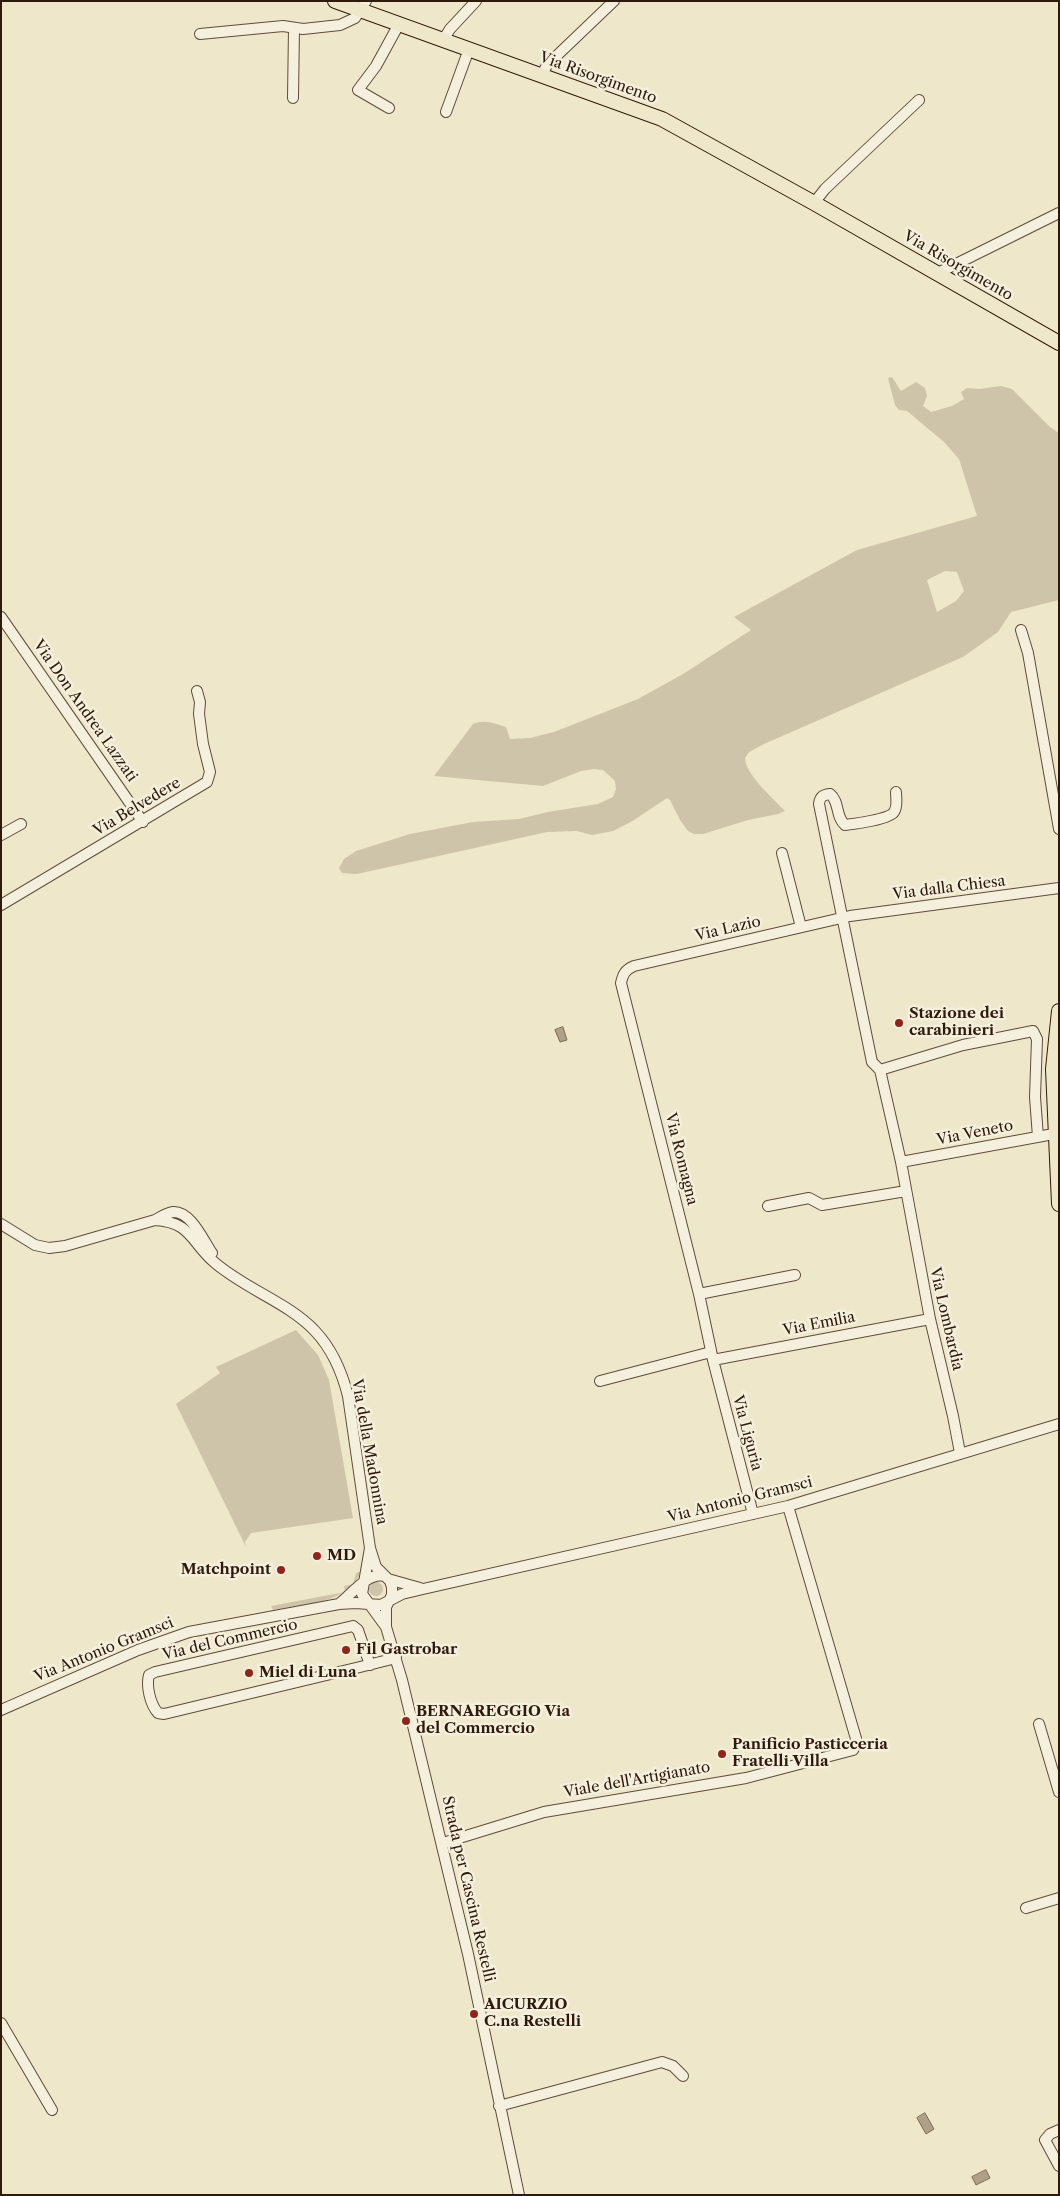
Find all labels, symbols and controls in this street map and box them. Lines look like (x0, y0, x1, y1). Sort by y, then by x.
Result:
street label: Via Risorgimento (537, 48, 659, 108)
street label: Via Risorgimento (900, 227, 1016, 305)
street label: Via Don Andrea Lazzati (29, 637, 141, 785)
street label: Via Belvedere (90, 774, 184, 840)
street label: Via dalla Chiesa (892, 872, 1006, 904)
street label: Via Lazio (694, 913, 762, 945)
place label: Stazione dei carabinieri (909, 1005, 1004, 1040)
marker: Stazione dei carabinieri (893, 1017, 905, 1029)
street label: Via Romagna (661, 1111, 701, 1207)
street label: Via Veneto (935, 1117, 1015, 1149)
street label: Via Lombardia (925, 1266, 967, 1372)
street label: Via Emilia (781, 1308, 857, 1340)
street label: Via della Madonnina (347, 1378, 391, 1526)
street label: Via Liguria (728, 1393, 766, 1473)
street label: Via Antonio Gramsci (666, 1473, 814, 1527)
place label: MD (327, 1547, 356, 1565)
marker: MD (311, 1550, 323, 1562)
place label: Matchpoint (181, 1561, 271, 1579)
marker: Matchpoint (275, 1564, 287, 1576)
street label: Via Antonio Gramsci (32, 1614, 176, 1686)
street label: Via del Commercio (161, 1616, 299, 1664)
place label: Fil Gastrobar (356, 1641, 457, 1659)
marker: Fil Gastrobar (340, 1644, 352, 1656)
place label: Miel di Luna (259, 1664, 357, 1682)
marker: Miel di Luna (243, 1667, 255, 1679)
place label: BERNAREGGIO Via del Commercio (416, 1703, 570, 1738)
marker: BERNAREGGIO Via del Commercio (400, 1715, 412, 1727)
place label: Panificio Pasticceria Fratelli Villa (732, 1736, 888, 1771)
marker: Panificio Pasticceria Fratelli Villa (716, 1748, 728, 1760)
street label: Viale dell'Artigianato (562, 1758, 712, 1802)
street label: Strada per Cascina Restelli (438, 1794, 498, 1984)
place label: AICURZIO C.na Restelli (484, 1996, 581, 2031)
marker: AICURZIO C.na Restelli (468, 2008, 480, 2020)

